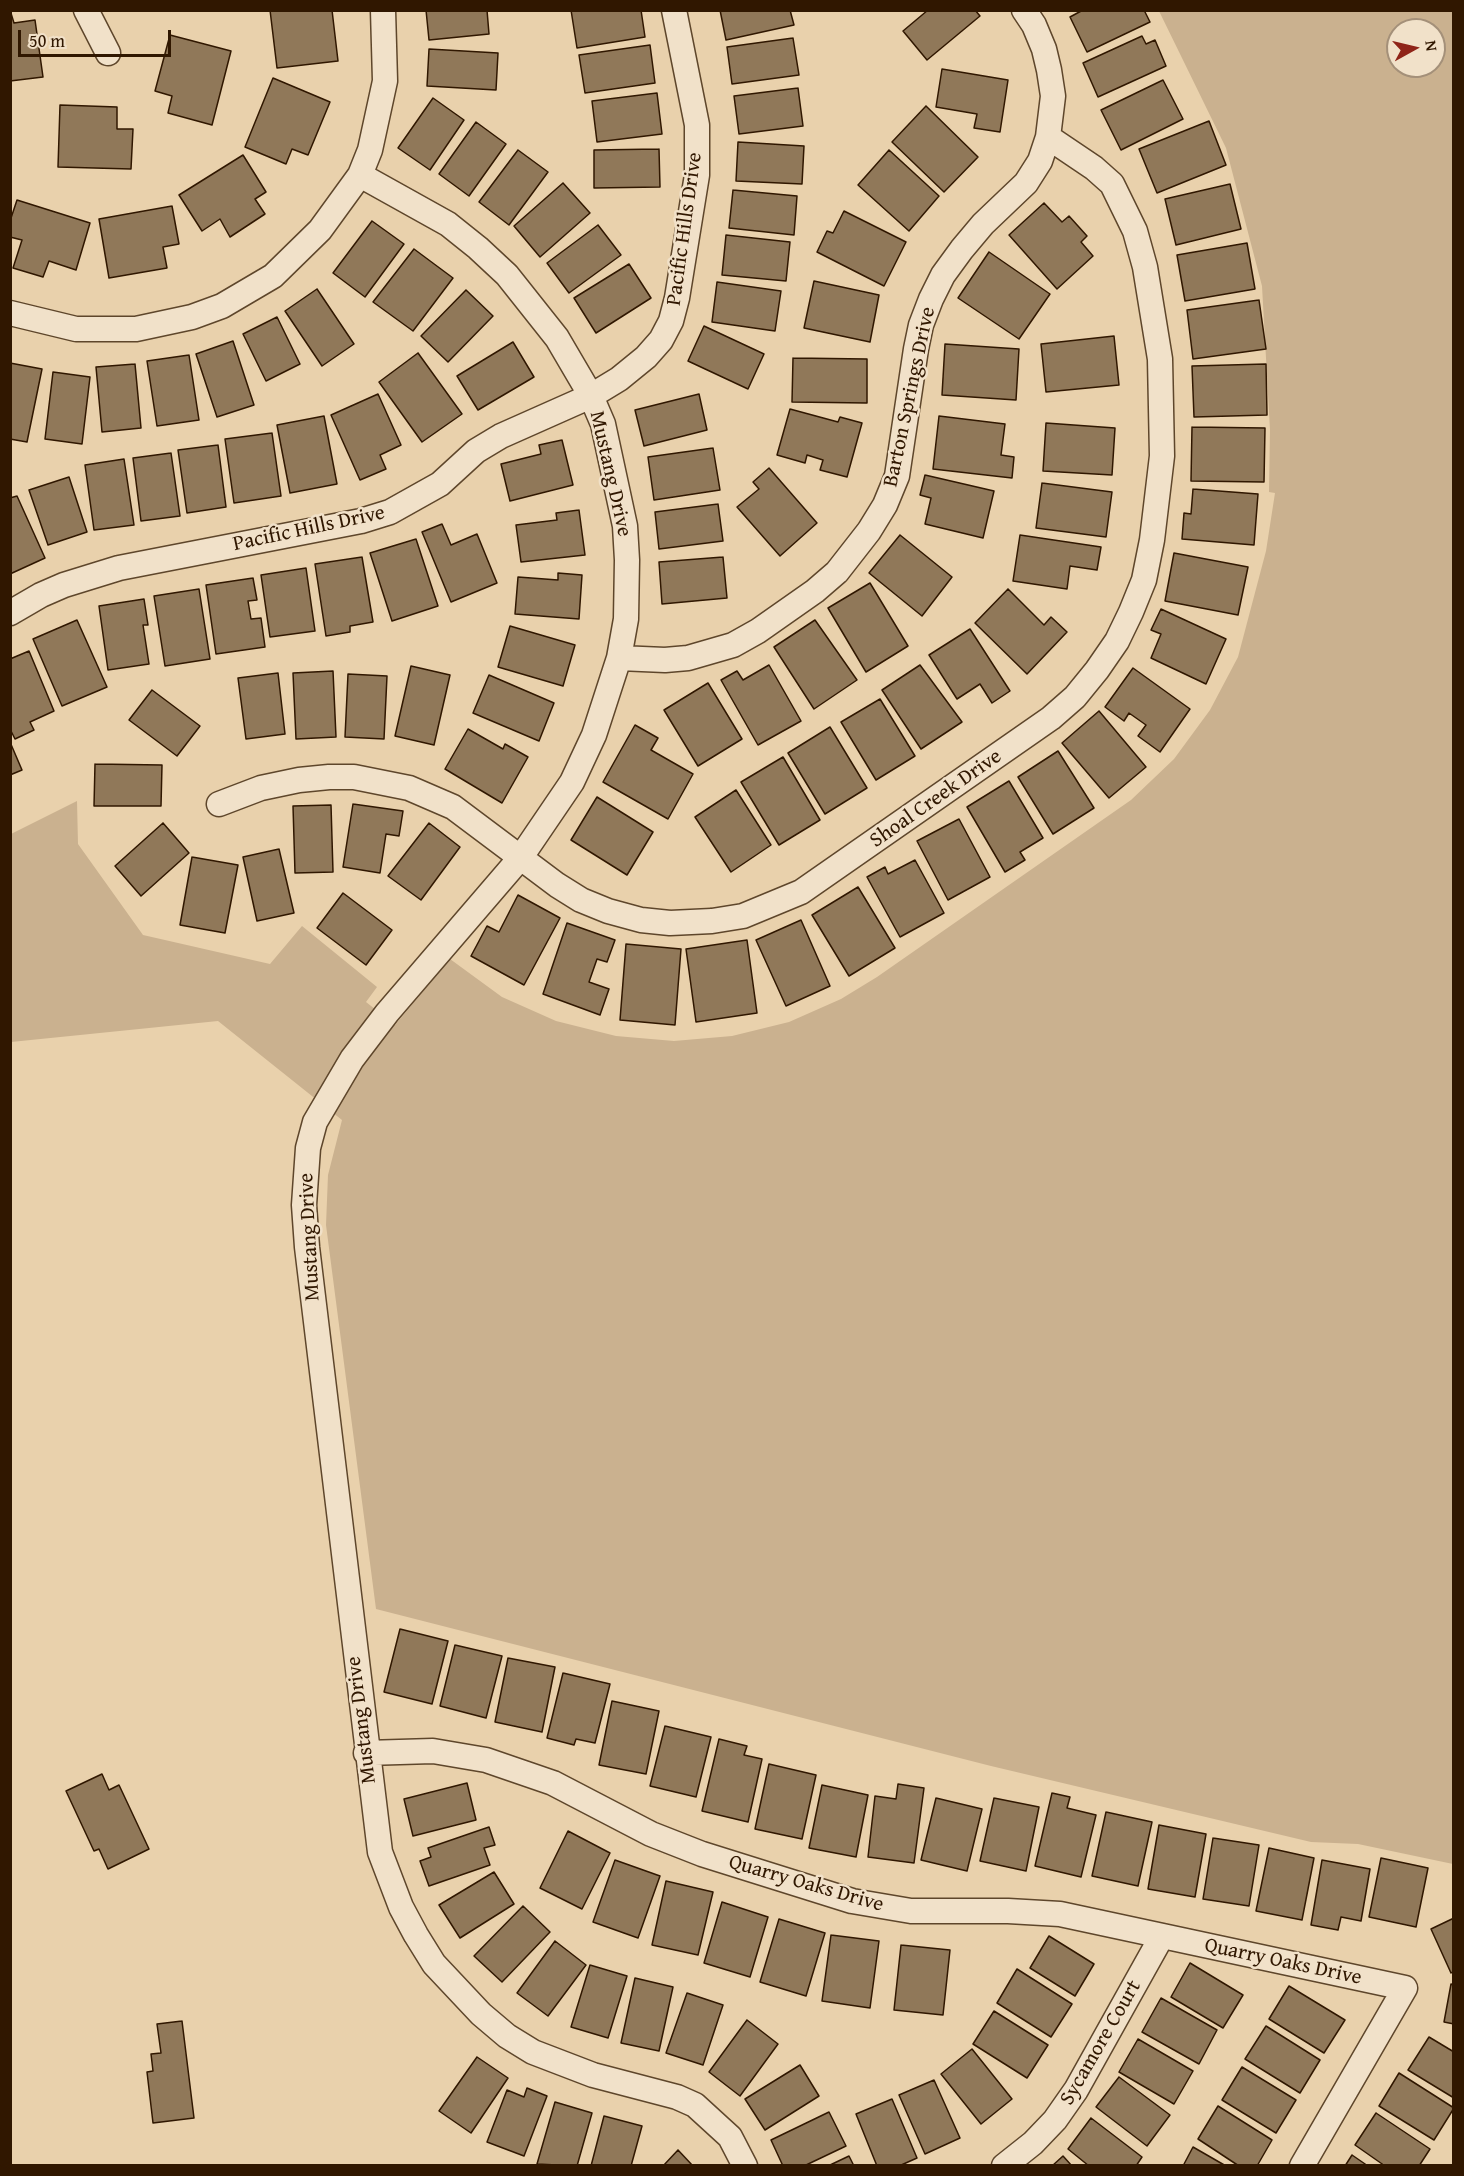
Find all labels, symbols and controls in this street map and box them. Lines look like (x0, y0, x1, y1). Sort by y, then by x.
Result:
scale bar (21, 18, 174, 56)
north arrow (1386, 18, 1446, 78)
text: 50 m (29, 27, 65, 54)
text: N (1419, 39, 1444, 53)
street label: Pacific Hills Drive (662, 151, 708, 307)
street label: Barton Springs Drive (879, 305, 941, 489)
street label: Mustang Drive (583, 409, 637, 539)
street label: Pacific Hills Drive (231, 501, 387, 557)
street label: Shoal Creek Drive (865, 744, 1007, 854)
street label: Mustang Drive (294, 1172, 326, 1302)
street label: Mustang Drive (342, 1655, 382, 1785)
street label: Quarry Oaks Drive (726, 1850, 886, 1918)
street label: Quarry Oaks Drive (1202, 1933, 1364, 1991)
street label: Sycamore Court (1055, 1976, 1147, 2110)

